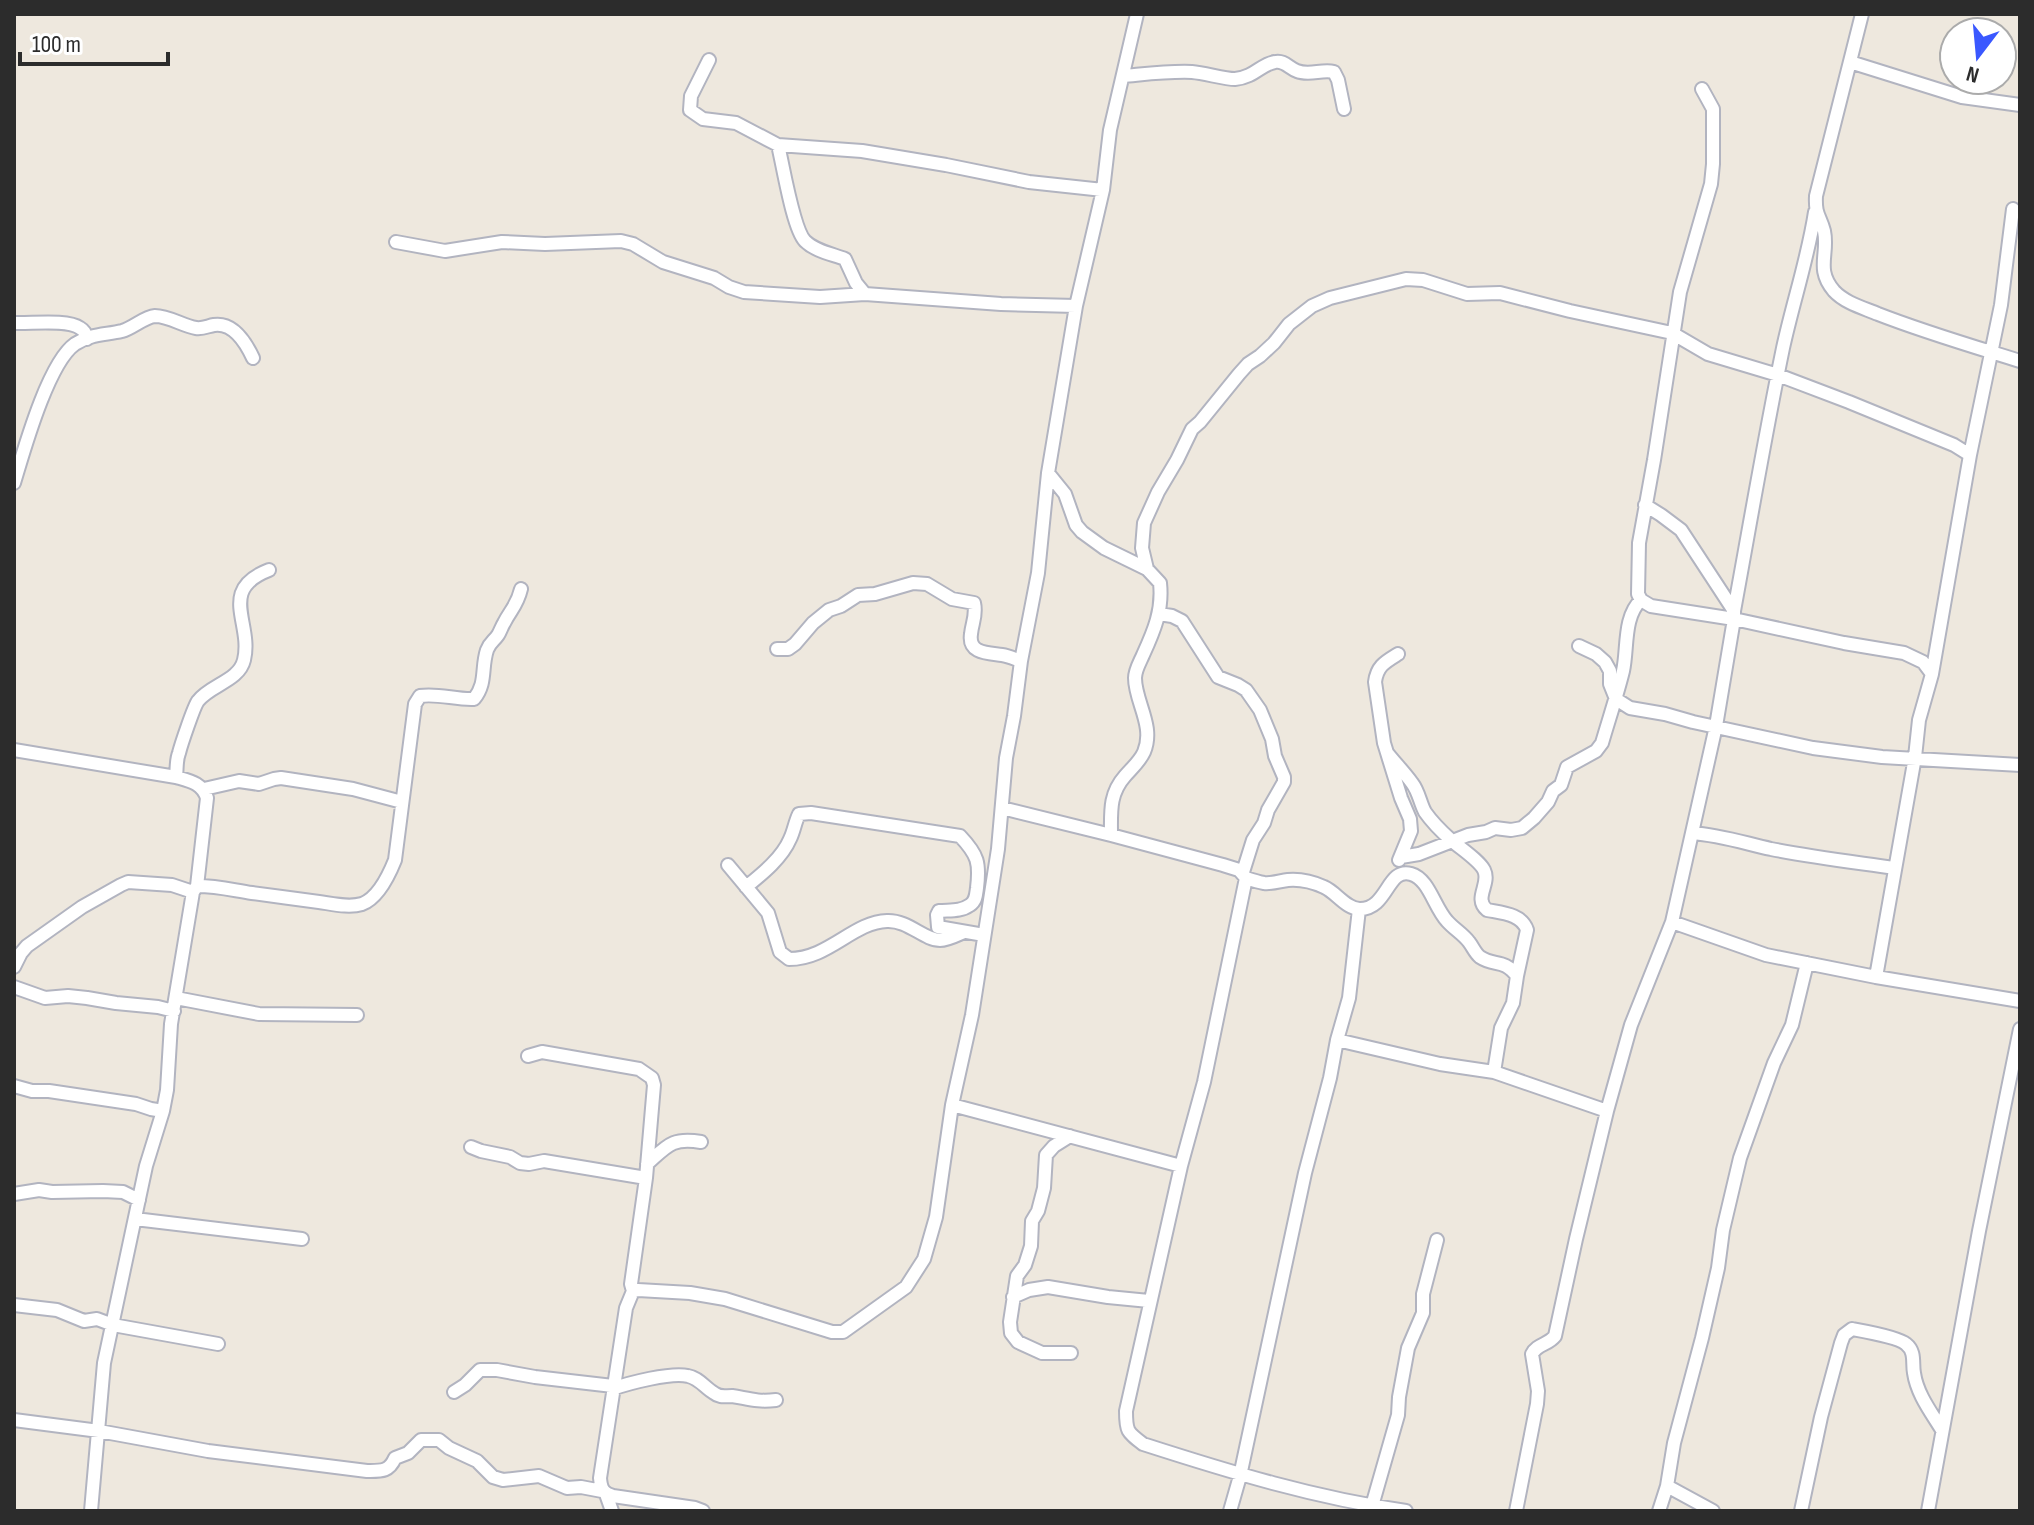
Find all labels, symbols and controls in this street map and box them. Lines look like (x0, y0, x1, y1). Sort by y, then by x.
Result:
scale bar (20, 16, 168, 66)
north arrow (1938, 16, 2018, 96)
text: 100 m (32, 30, 81, 59)
text: N (1964, 59, 1982, 88)

